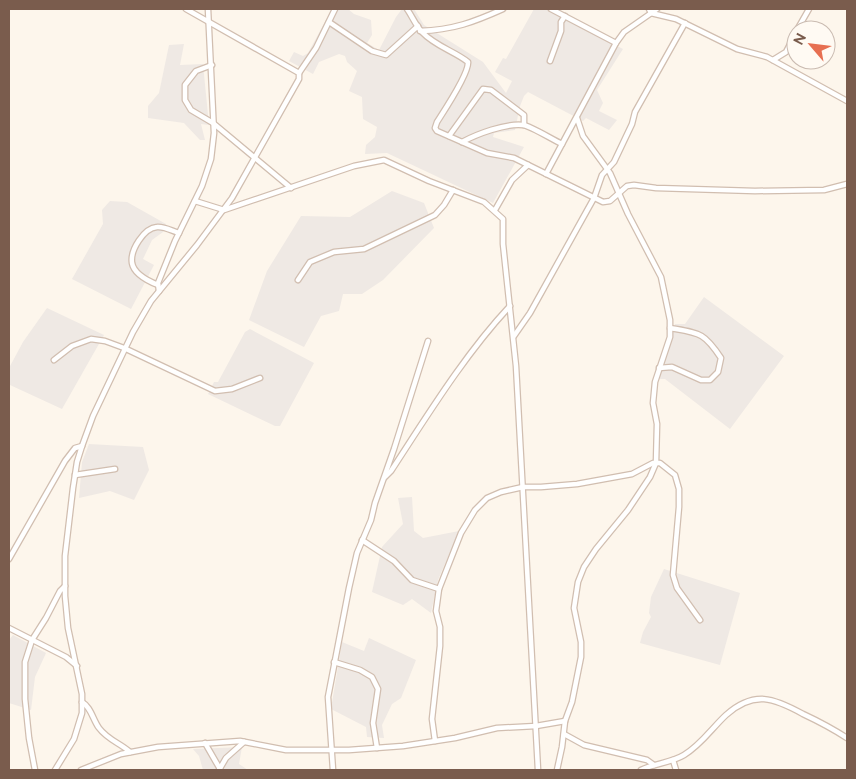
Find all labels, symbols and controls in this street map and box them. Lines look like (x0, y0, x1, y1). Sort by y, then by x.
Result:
north arrow (786, 20, 836, 70)
text: N (790, 30, 809, 47)

